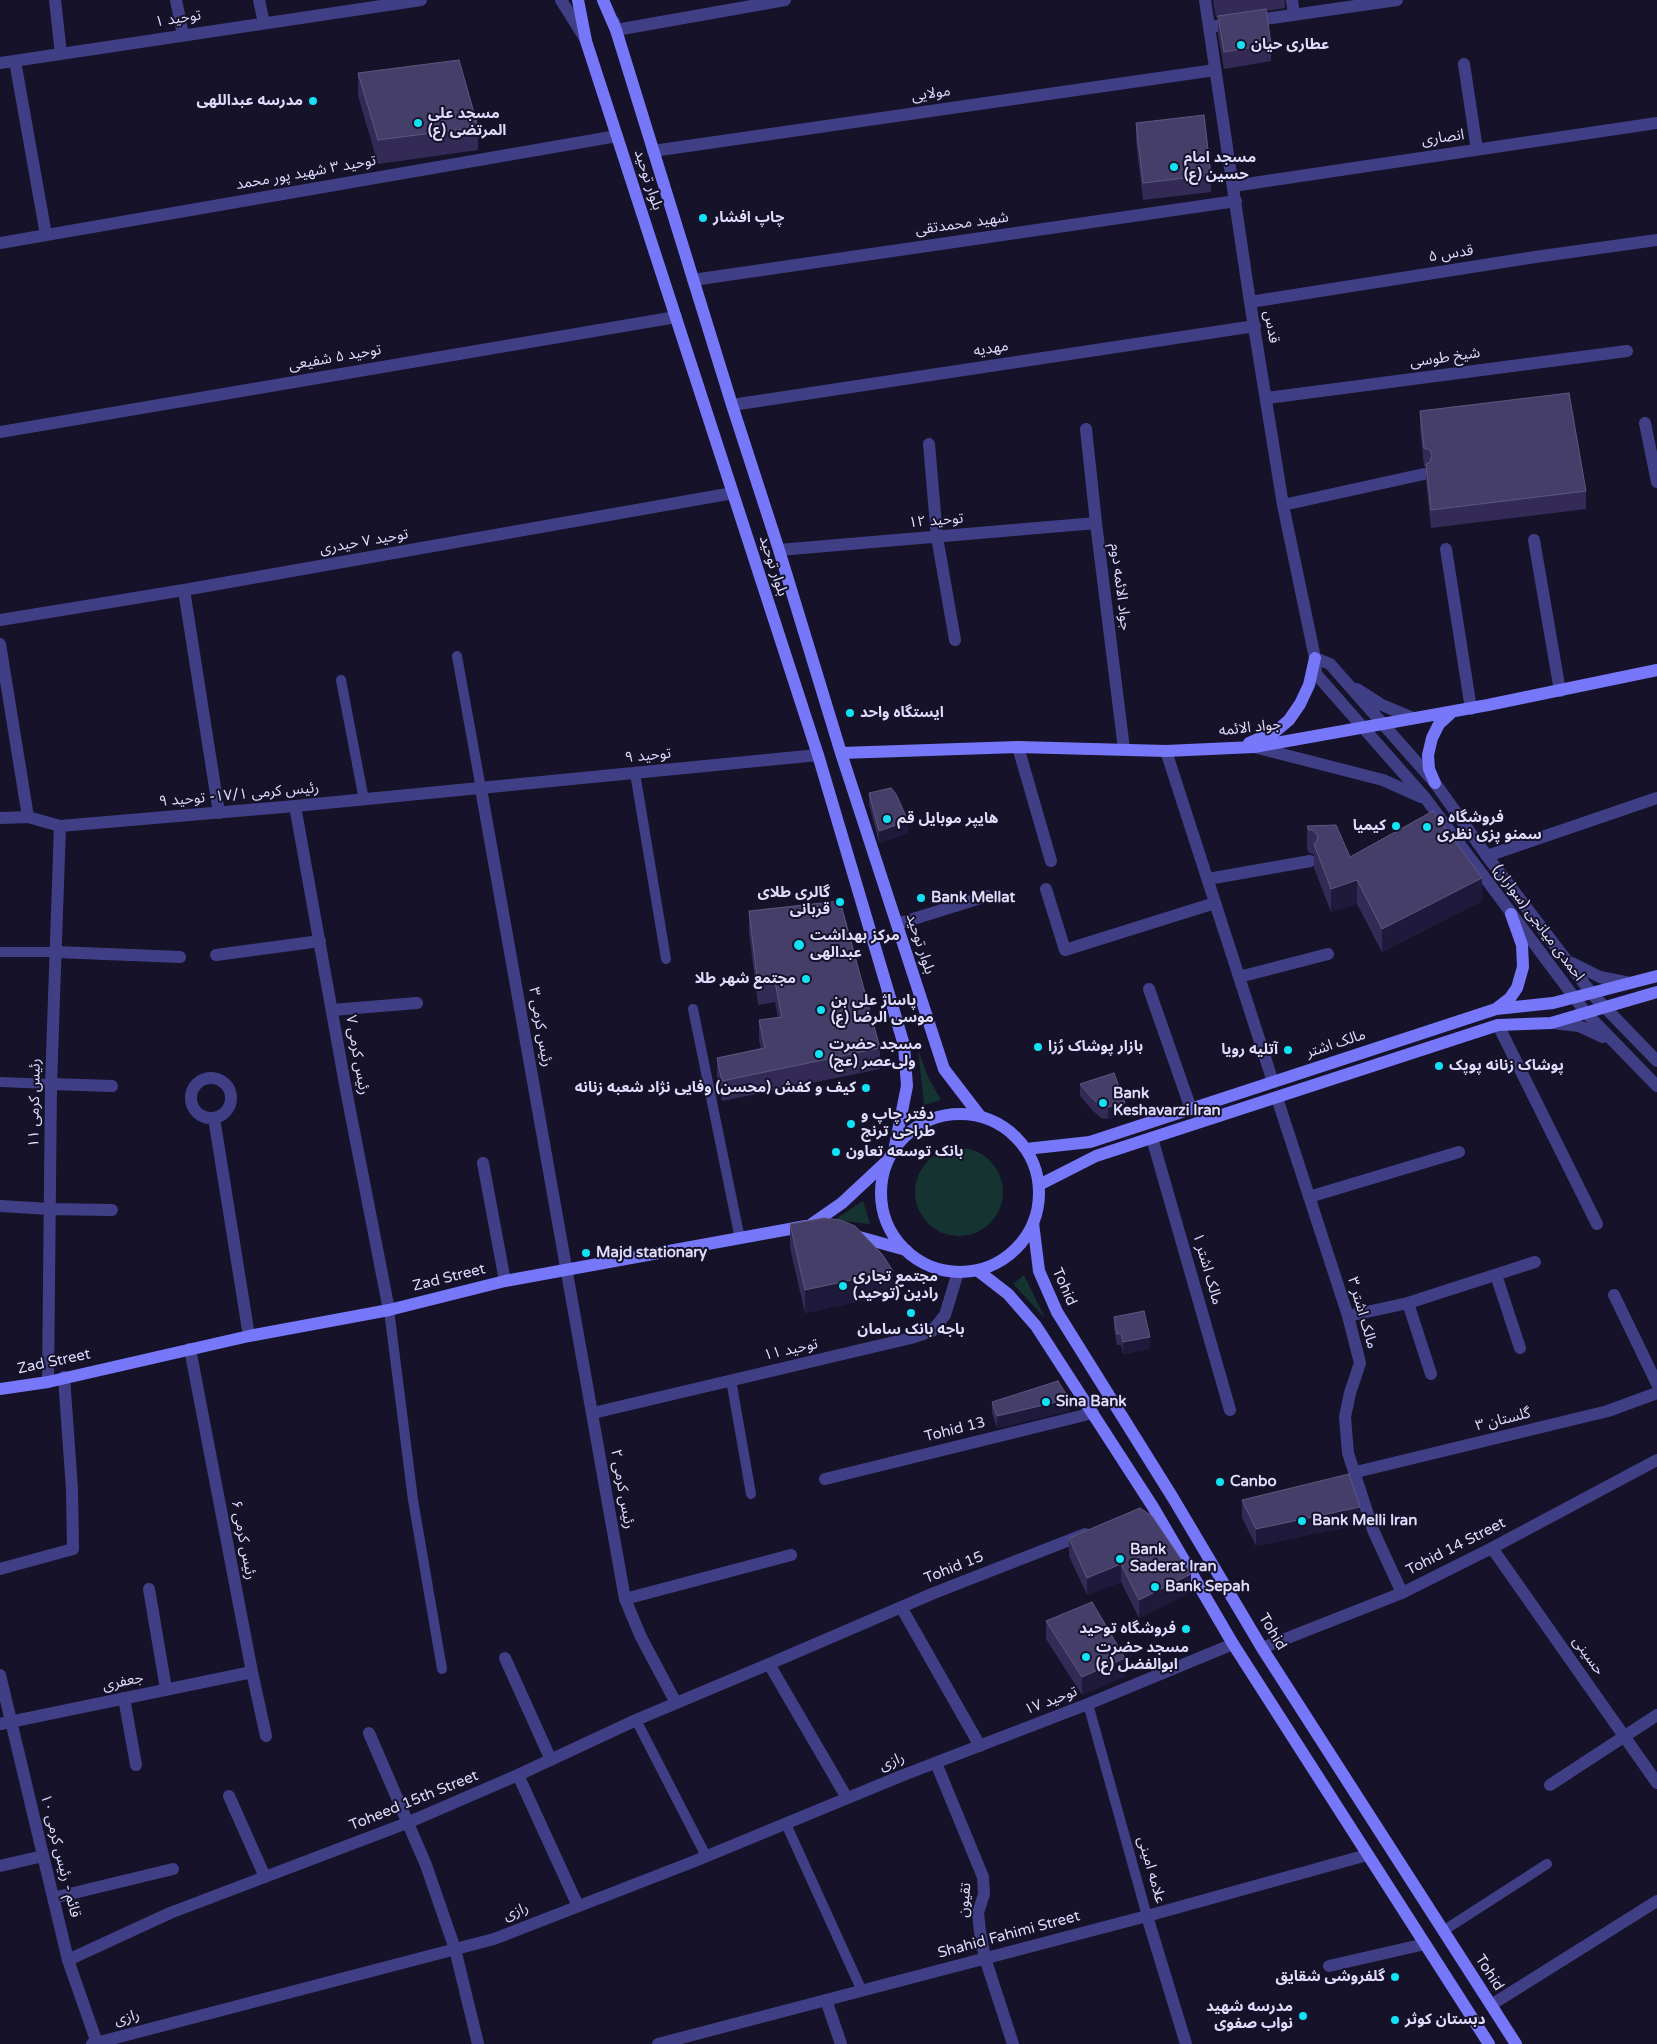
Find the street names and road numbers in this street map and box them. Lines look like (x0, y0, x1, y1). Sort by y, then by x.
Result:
street label: توحید ۱ (154, 6, 202, 32)
street label: مولایی (910, 82, 952, 106)
street label: انصاری (1420, 126, 1466, 150)
street label: بلوار توحید (630, 147, 666, 213)
street label: توحید ۳ شهيد پور محمد (234, 152, 378, 194)
street label: شهید محمدتقی (914, 209, 1010, 239)
street label: قدس ۵ (1427, 242, 1475, 266)
street label: قدس (1259, 309, 1283, 345)
street label: مهدیه (972, 337, 1010, 361)
street label: توحید ۵ شفیعی (287, 341, 383, 375)
street label: شیخ طوسی (1409, 344, 1481, 372)
street label: توحید ۱۲ (908, 510, 964, 532)
street label: توحید ۷ حیدری (318, 525, 410, 559)
street label: بلوار توحید (755, 533, 791, 599)
street label: جواد الائمه دوم (1106, 542, 1134, 632)
street label: جواد الائمه (1218, 716, 1282, 740)
street label: توحید ۹ (624, 745, 672, 767)
street label: رئیس کرمی ۱۷/۱- توحید ۹ (158, 779, 320, 811)
street label: احمدی میانجی (سواران) (1488, 861, 1588, 985)
street label: بلوار توحید (902, 911, 938, 977)
street label: رئیس کرمی ۳ (524, 986, 556, 1068)
street label: رئیس کرمی ۷ (341, 1014, 373, 1096)
street label: مالک اشتر (1304, 1026, 1368, 1062)
street label: رئیس کرمی ۱۱ (25, 1058, 45, 1148)
street label: مالک اشتر ۱ (1188, 1231, 1226, 1307)
street label: Zad Street (411, 1260, 487, 1296)
street label: Tohid (1048, 1265, 1080, 1309)
street label: مالک اشتر ۳ (1343, 1275, 1381, 1351)
street label: توحید ۱۱ (762, 1335, 820, 1365)
street label: Zad Street (16, 1345, 92, 1379)
street label: گلستان ۳ (1474, 1404, 1532, 1436)
street label: Tohid 13 (923, 1414, 987, 1446)
street label: رئیس کرمی ۲ (606, 1448, 638, 1530)
street label: رئیس کرمی ۶ (226, 1499, 260, 1581)
street label: Tohid 14 Street (1403, 1514, 1509, 1580)
street label: Tohid 15 (922, 1548, 986, 1588)
street label: Tohid (1254, 1610, 1290, 1654)
street label: حسینی (1568, 1633, 1608, 1679)
street label: جعفری (101, 1669, 145, 1695)
street label: توحید ۱۷ (1022, 1683, 1080, 1719)
street label: رازی (877, 1749, 907, 1775)
street label: Toheed 15th Street (347, 1767, 481, 1835)
street label: قائم - رئیس کرمی ۱۰ (36, 1792, 84, 1920)
street label: علامه امینی (1133, 1834, 1169, 1906)
street label: تقیون (955, 1882, 975, 1918)
street label: رازی (501, 1899, 531, 1925)
street label: Shahid Fahimi Street (936, 1907, 1082, 1963)
street label: Tohid (1471, 1951, 1507, 1995)
street label: رازی (112, 2006, 142, 2030)

